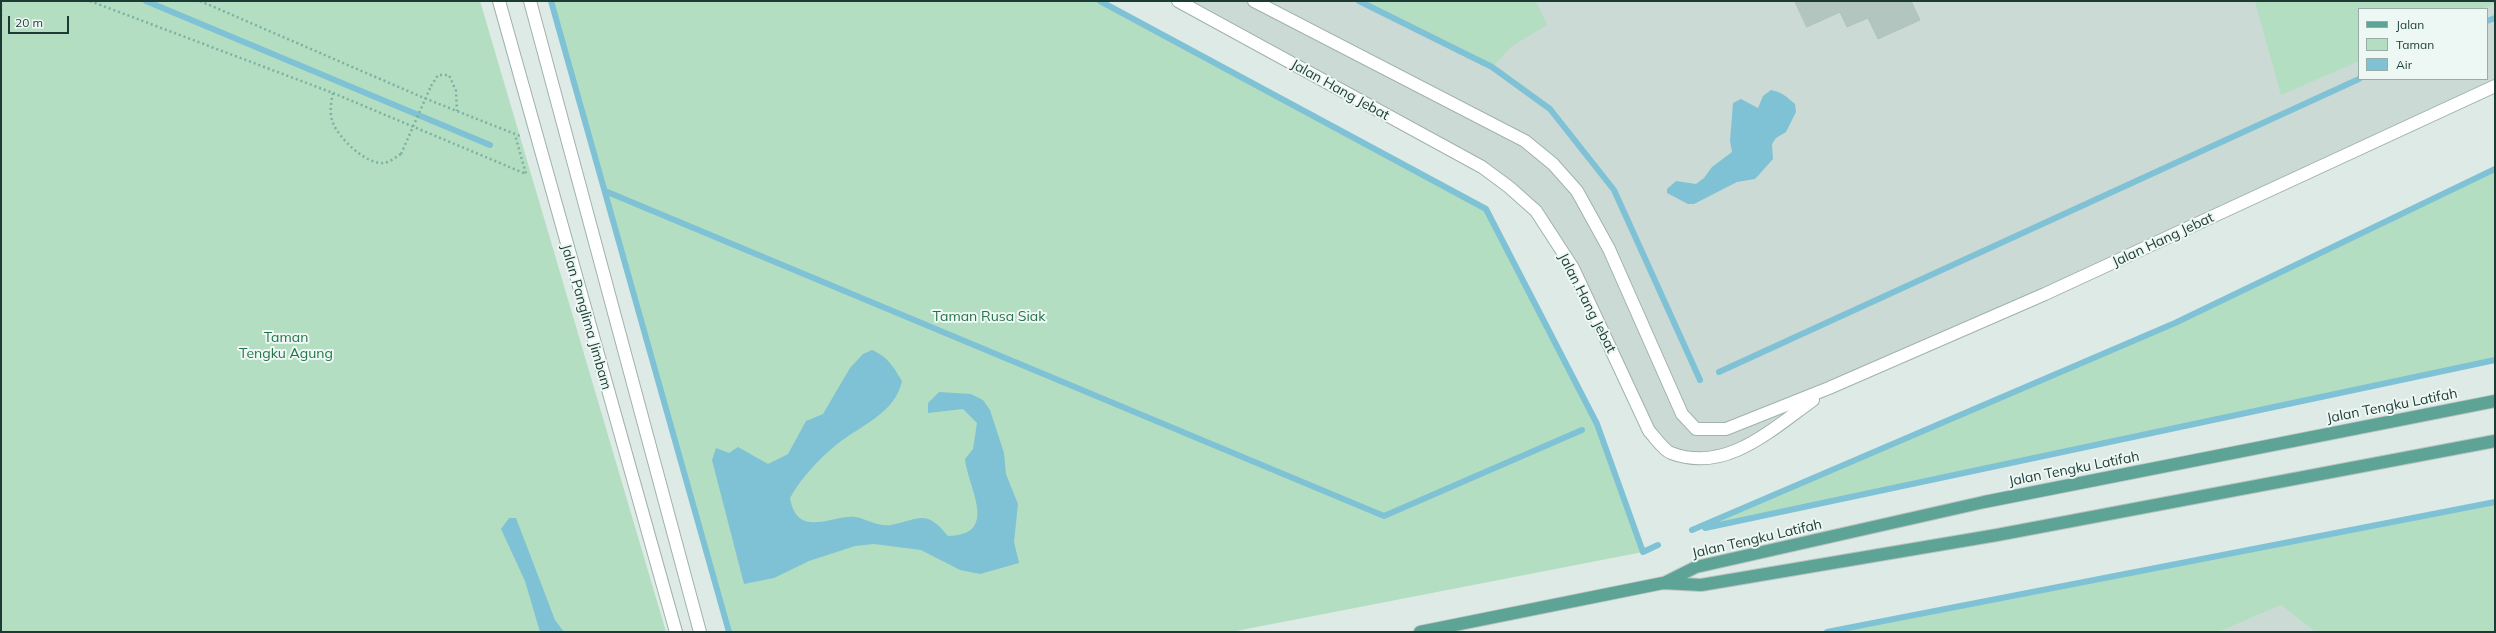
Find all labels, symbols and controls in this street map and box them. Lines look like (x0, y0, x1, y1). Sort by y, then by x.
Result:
scale bar (10, 8, 71, 34)
legend (2358, 8, 2488, 80)
text: 20 m (15, 15, 43, 30)
text: Jalan (2396, 17, 2424, 32)
text: Taman (2396, 37, 2434, 52)
street label: Jalan Hang Jebat (1288, 56, 1392, 124)
text: Air (2396, 57, 2412, 72)
street label: Jalan Hang Jebat (2110, 209, 2216, 271)
street label: Jalan Panglima Jimbam (557, 242, 615, 392)
street label: Jalan Hang Jebat (1555, 250, 1619, 356)
park label: Taman Rusa Siak (933, 309, 1045, 325)
park label: Taman Tengku Agung (239, 330, 333, 362)
street label: Jalan Tengku Latifah (2325, 385, 2459, 427)
street label: Jalan Tengku Latifah (2007, 448, 2141, 490)
street label: Jalan Tengku Latifah (1690, 516, 1824, 562)

